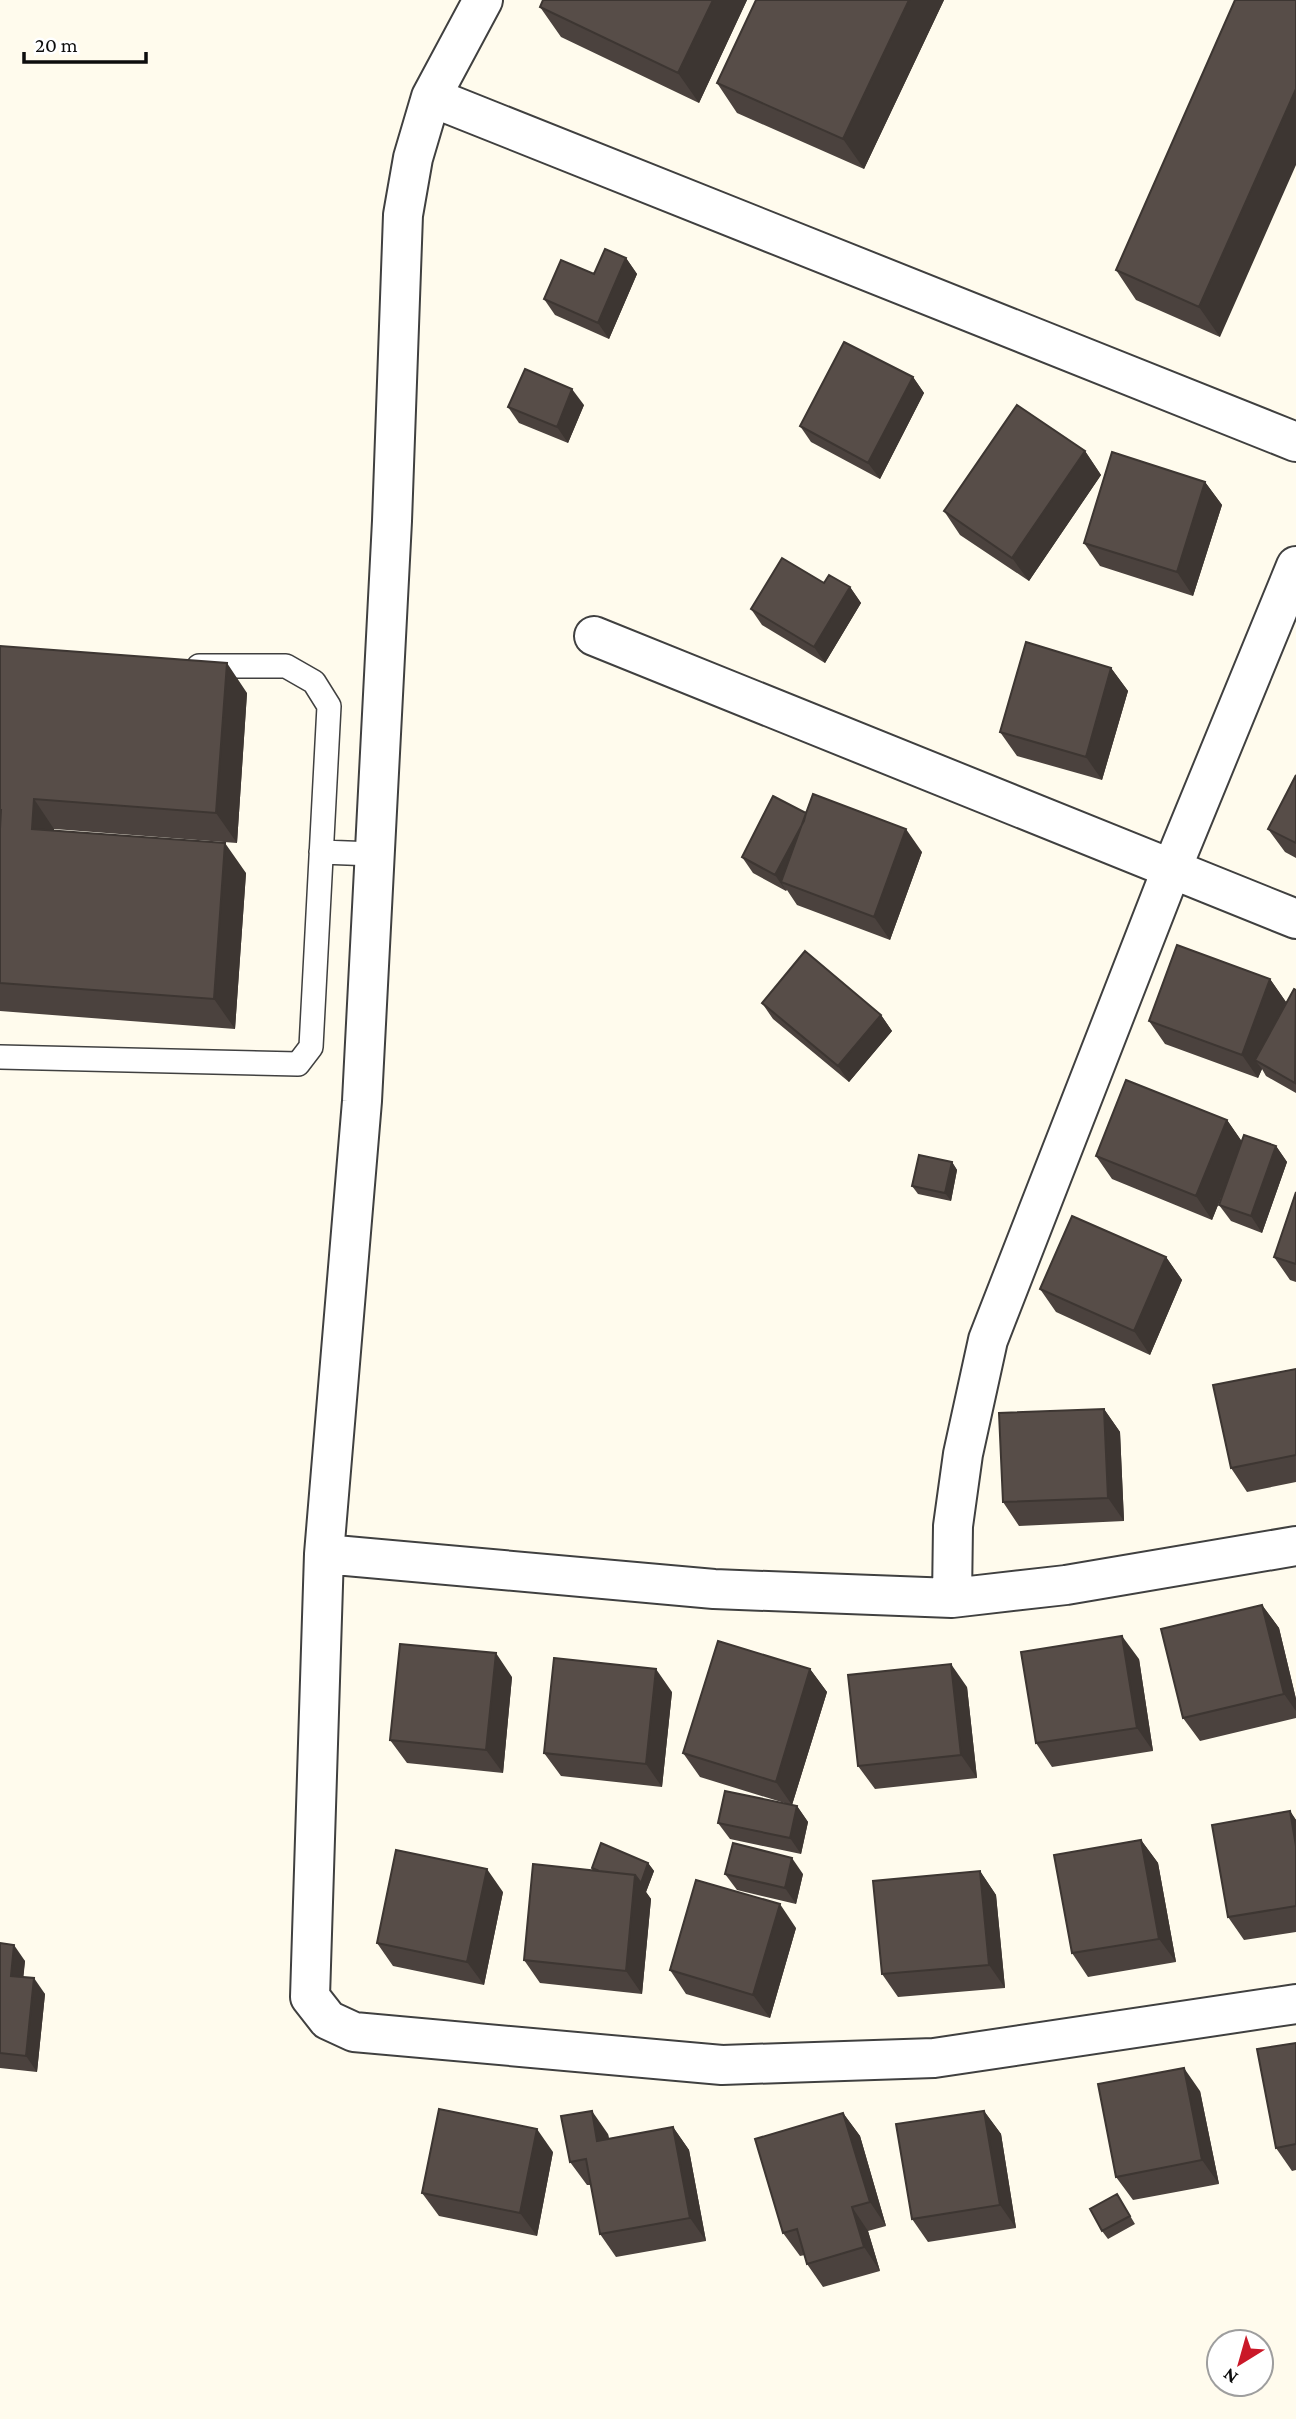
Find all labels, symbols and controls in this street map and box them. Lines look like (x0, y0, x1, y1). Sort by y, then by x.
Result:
scale bar (24, 21, 147, 65)
text: 20 m (35, 33, 78, 57)
north arrow (1205, 2328, 1275, 2398)
text: N (1219, 2364, 1242, 2388)

